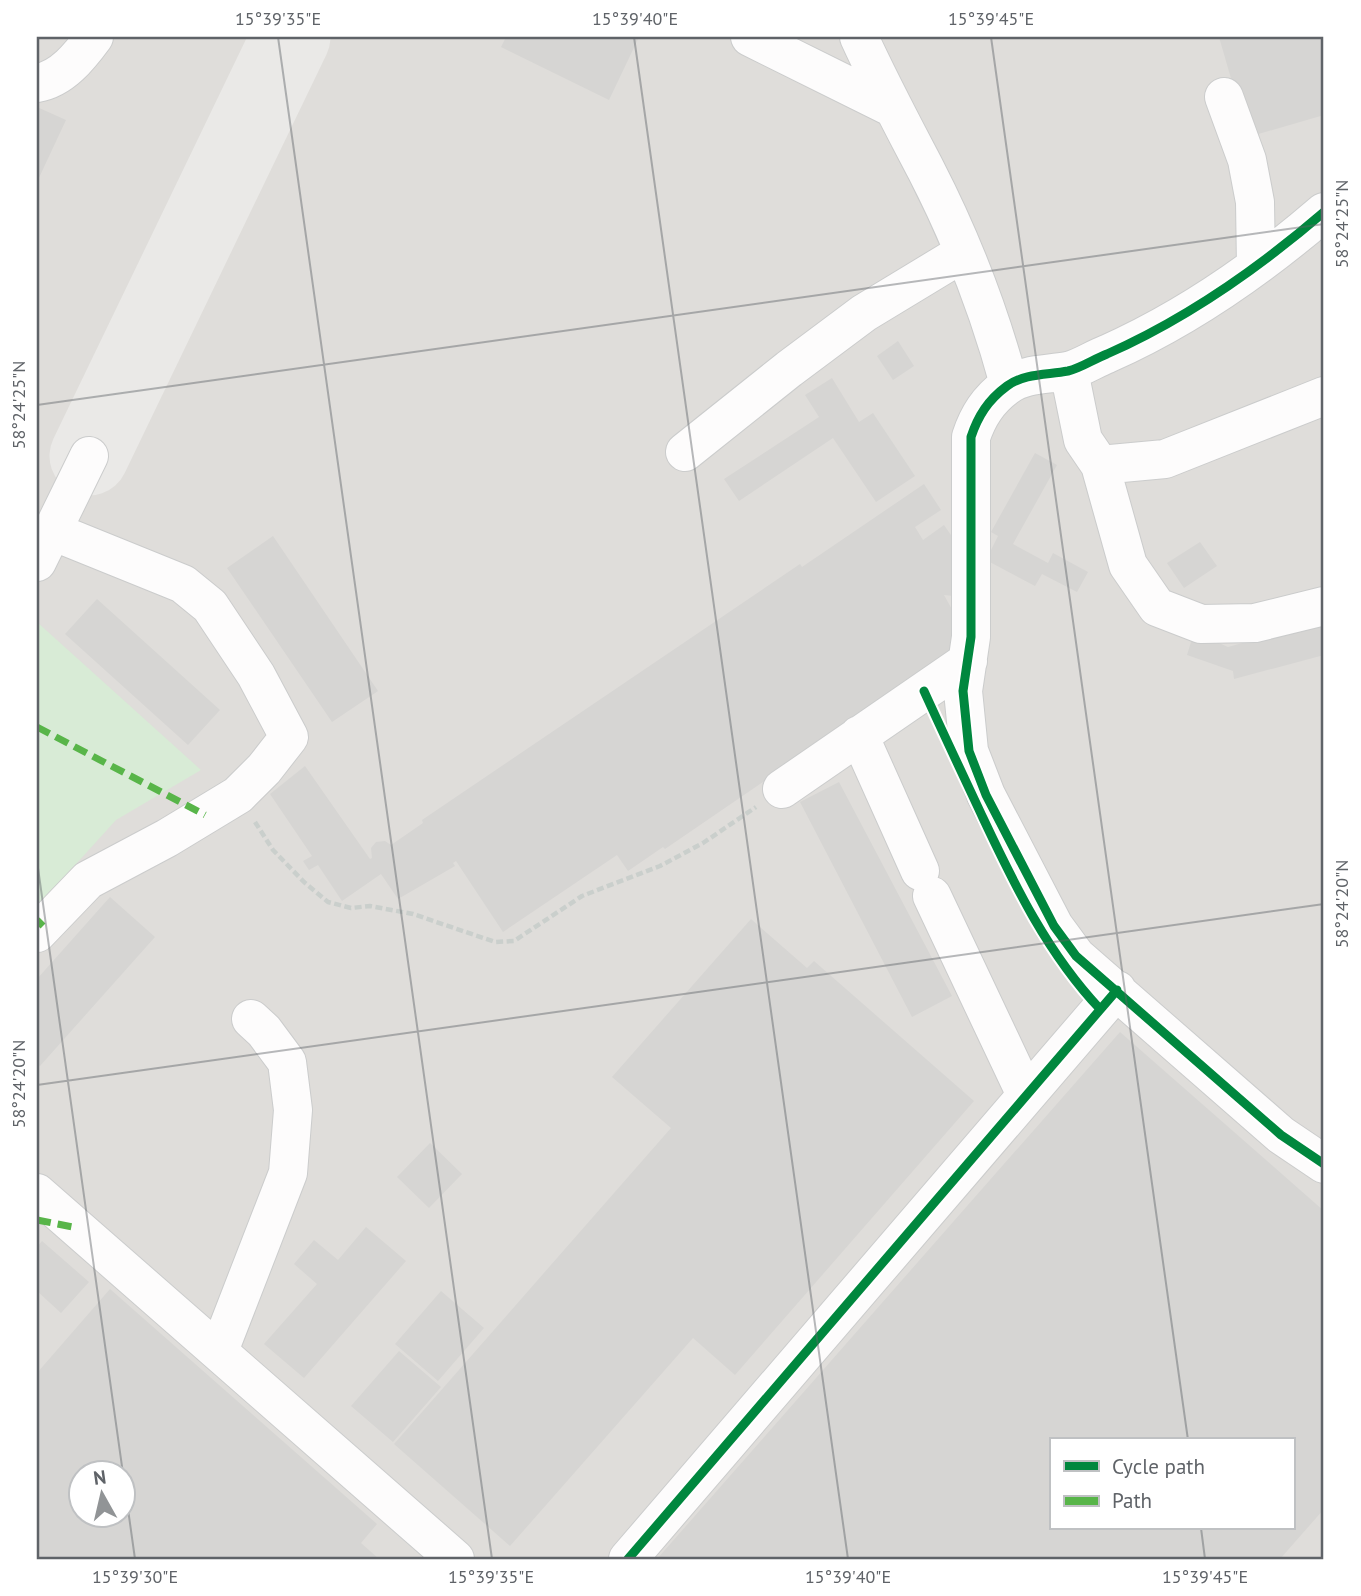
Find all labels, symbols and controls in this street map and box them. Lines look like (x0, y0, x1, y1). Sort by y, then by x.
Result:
text: 15°39'35"E (235, 7, 321, 30)
text: 15°39'40"E (592, 7, 678, 30)
text: 15°39'45"E (948, 7, 1034, 30)
text: 58°24'25"N (1330, 180, 1353, 268)
text: 58°24'25"N (7, 361, 30, 449)
text: 58°24'20"N (1330, 860, 1353, 948)
text: 58°24'20"N (7, 1040, 30, 1128)
legend (1050, 1438, 1294, 1530)
text: Cycle path (1112, 1453, 1205, 1480)
north arrow (66, 1460, 136, 1530)
text: N (92, 1464, 107, 1490)
text: Path (1112, 1487, 1152, 1514)
text: 15°39'30"E (92, 1565, 178, 1588)
text: 15°39'35"E (448, 1565, 534, 1588)
text: 15°39'40"E (805, 1565, 891, 1588)
text: 15°39'45"E (1162, 1565, 1248, 1588)

